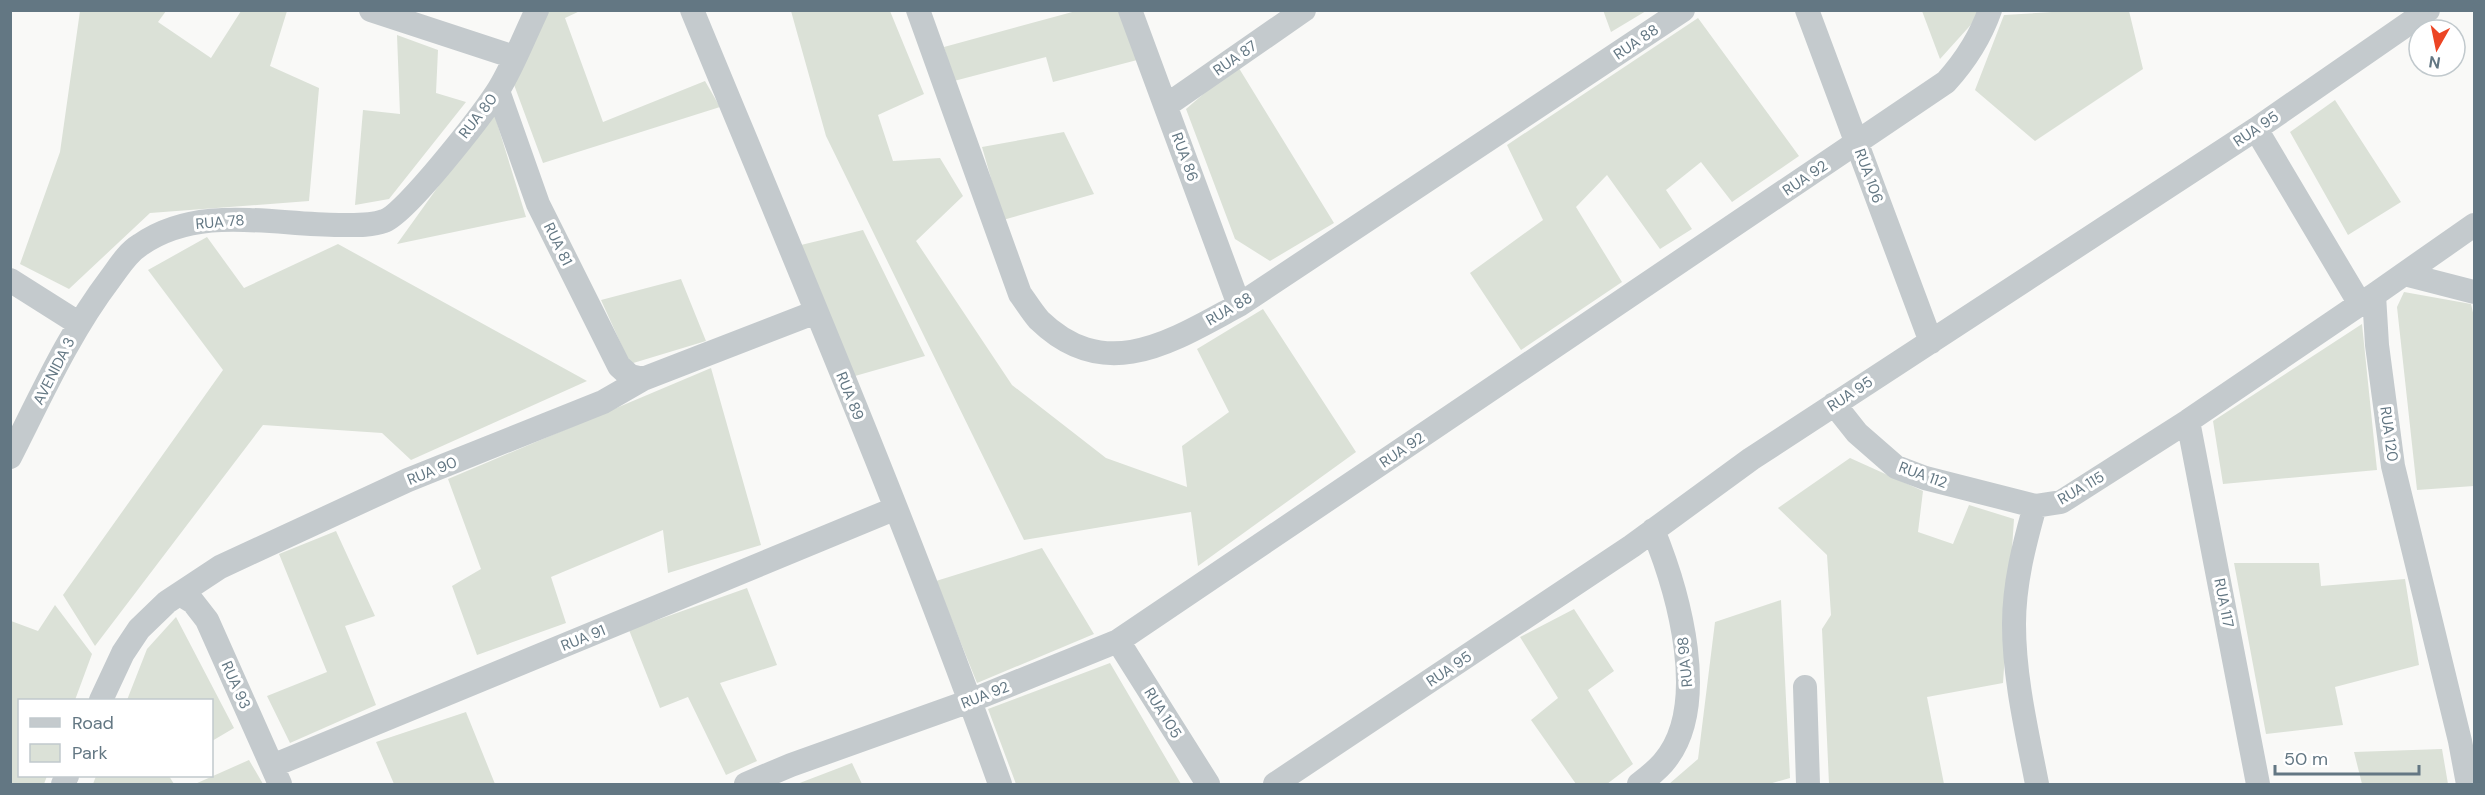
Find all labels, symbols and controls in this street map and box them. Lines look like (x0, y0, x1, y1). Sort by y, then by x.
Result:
north arrow (2407, 18, 2467, 78)
street label: RUA 88 (1609, 20, 1663, 64)
street label: RUA 87 (1209, 36, 1261, 80)
text: N (2427, 51, 2442, 74)
street label: RUA 80 (454, 90, 502, 142)
street label: RUA 95 (2229, 107, 2283, 151)
street label: RUA 86 (1167, 130, 1203, 184)
street label: RUA 106 (1850, 146, 1888, 206)
street label: RUA 92 (1779, 156, 1831, 200)
street label: RUA 78 (195, 210, 245, 234)
street label: RUA 81 (539, 219, 577, 269)
street label: RUA 88 (1202, 288, 1256, 330)
street label: AVENIDA 3 (28, 334, 80, 408)
street label: RUA 89 (831, 369, 869, 423)
street label: RUA 95 (1823, 372, 1877, 416)
street label: RUA 120 (2375, 405, 2403, 463)
street label: RUA 92 (1376, 428, 1428, 472)
street label: RUA 90 (404, 452, 460, 490)
street label: RUA 112 (1896, 457, 1950, 493)
street label: RUA 115 (2054, 467, 2108, 509)
street label: RUA 117 (2209, 577, 2239, 629)
street label: RUA 91 (558, 620, 608, 656)
street label: RUA 98 (1673, 636, 1697, 688)
street label: RUA 95 (1422, 647, 1476, 691)
street label: RUA 93 (217, 658, 255, 712)
street label: RUA 92 (958, 677, 1012, 713)
street label: RUA 105 (1140, 684, 1186, 742)
legend (18, 699, 213, 777)
text: Road (72, 711, 114, 735)
scale bar (2275, 738, 2419, 776)
text: Park (72, 741, 108, 765)
text: 50 m (2284, 747, 2328, 771)

